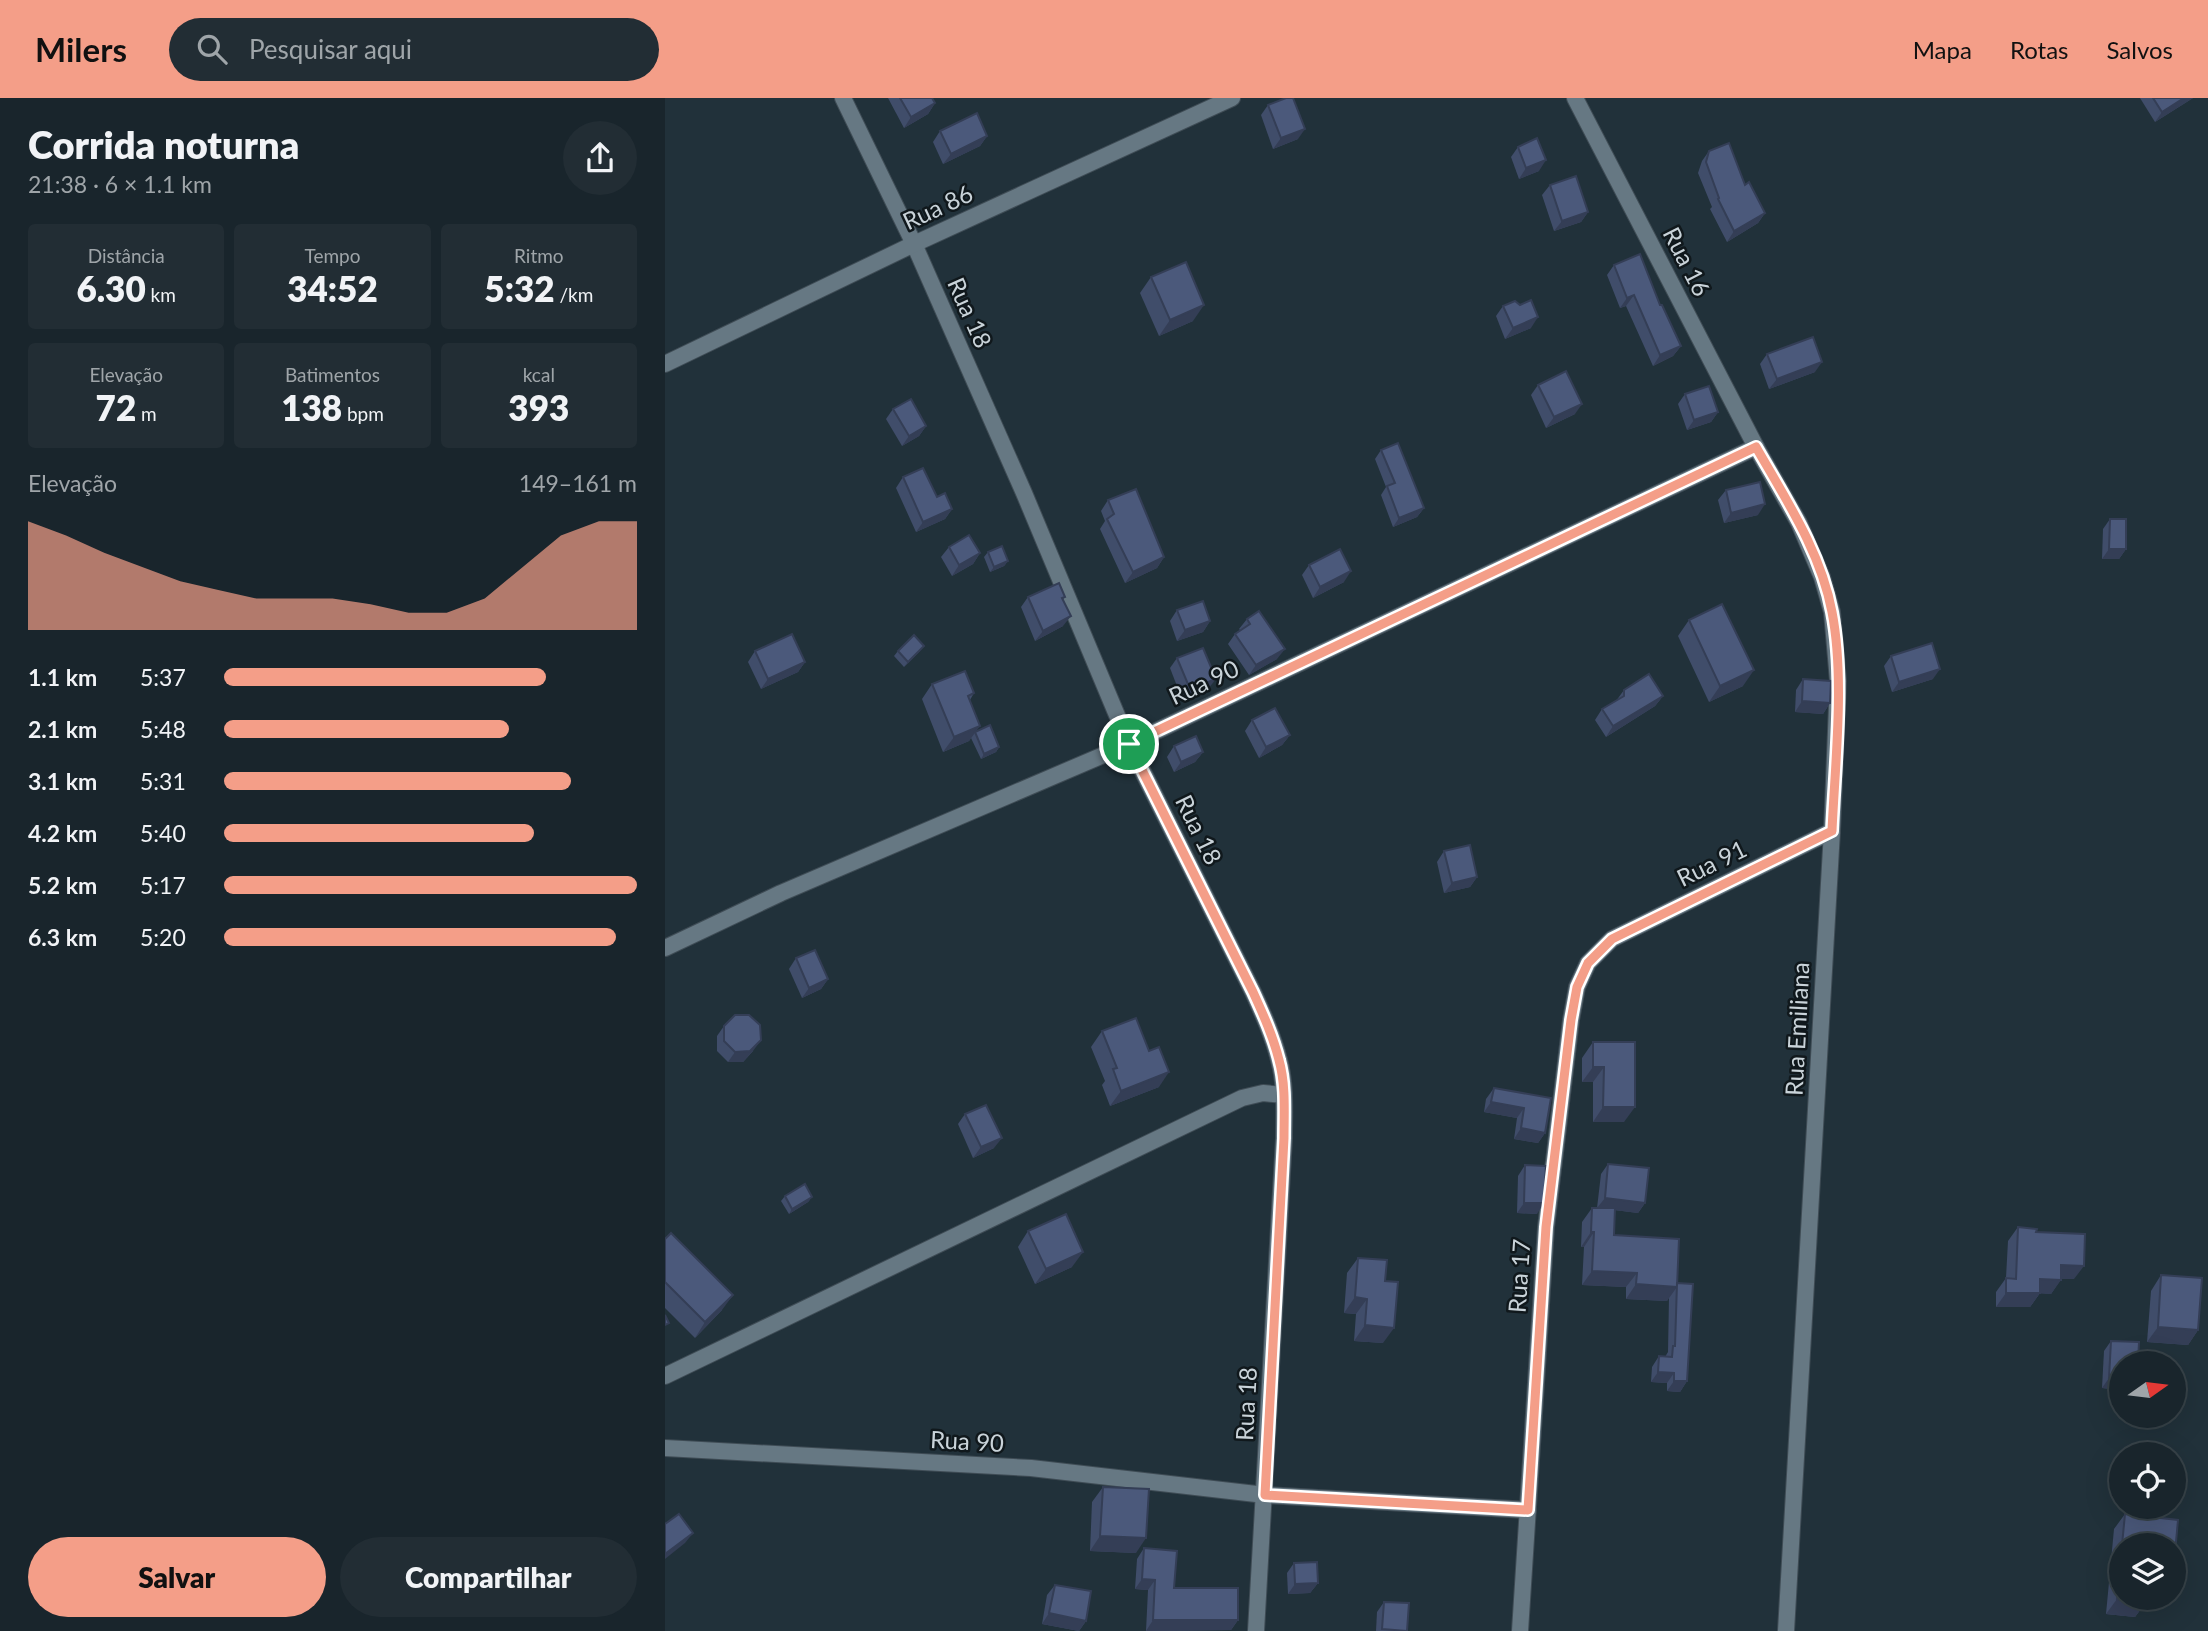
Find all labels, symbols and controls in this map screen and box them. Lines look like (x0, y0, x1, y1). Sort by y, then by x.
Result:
search box (169, 18, 659, 81)
text: Milers (35, 29, 127, 69)
icon: search (193, 30, 231, 68)
text: Pesquisar aqui (249, 33, 412, 65)
text: Mapa (1913, 35, 1972, 64)
text: Rotas (2010, 35, 2069, 64)
text: Salvos (2107, 35, 2173, 64)
text: Corrida noturna (28, 121, 299, 167)
button: share (563, 121, 637, 195)
text: 21:38 · 6 × 1.1 km (28, 170, 212, 198)
street label: Rua 86 (898, 178, 977, 235)
street label: Rua 16 (1658, 222, 1717, 301)
text: Distância (88, 244, 165, 267)
text: Tempo (305, 244, 360, 267)
text: Ritmo (514, 244, 564, 267)
text: 6.30 (76, 267, 146, 309)
text: 34:52 (287, 267, 378, 309)
text: 5:32 (484, 267, 555, 309)
street label: Rua 18 (942, 273, 999, 352)
text: km (146, 283, 176, 306)
text: /km (555, 283, 593, 306)
text: Elevação (89, 363, 163, 386)
text: Batimentos (285, 363, 380, 386)
text: kcal (523, 363, 555, 386)
text: 72 (96, 386, 136, 428)
text: 138 (281, 386, 342, 428)
text: 393 (508, 386, 569, 428)
text: m (136, 402, 157, 425)
text: bpm (342, 402, 384, 425)
text: Elevação (28, 469, 117, 497)
text: 149–161 m (519, 469, 637, 497)
street label: Rua 90 (1164, 653, 1243, 710)
text: 1.1 km (28, 663, 97, 691)
text: 5:37 (140, 663, 186, 691)
pin (1099, 714, 1159, 774)
text: 2.1 km (28, 715, 97, 743)
text: 5:48 (140, 715, 186, 743)
icon: arrive (1110, 725, 1148, 763)
text: 3.1 km (28, 767, 97, 795)
text: 5:31 (140, 767, 186, 795)
street label: Rua 18 (1170, 790, 1229, 869)
text: 4.2 km (28, 819, 97, 847)
text: 5:40 (140, 819, 186, 847)
street label: Rua 91 (1672, 833, 1751, 892)
text: 5.2 km (28, 871, 97, 899)
text: 5:17 (140, 871, 186, 899)
text: 6.3 km (28, 923, 97, 951)
text: 5:20 (140, 923, 186, 951)
street label: Rua Emiliana (1779, 961, 1814, 1096)
street label: Rua 17 (1501, 1238, 1536, 1314)
north arrow (2109, 1351, 2186, 1428)
map controls (2109, 1351, 2186, 1610)
street label: Rua 18 (1229, 1366, 1262, 1442)
street label: Rua 90 (929, 1424, 1005, 1457)
button: locate (2109, 1442, 2186, 1519)
button: layers (2109, 1533, 2186, 1610)
button: Salvar (28, 1537, 326, 1617)
button: Compartilhar (340, 1537, 637, 1617)

